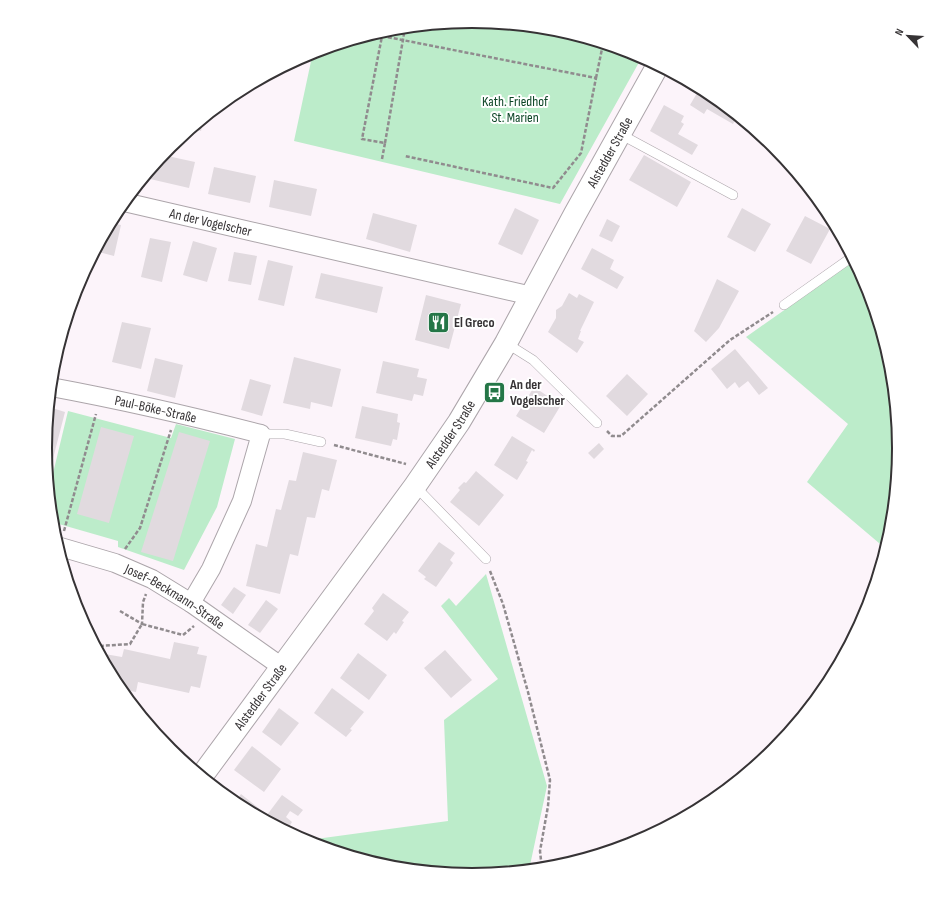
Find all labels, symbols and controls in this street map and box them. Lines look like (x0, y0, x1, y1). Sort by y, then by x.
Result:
north arrow (888, 16, 928, 56)
text: N (892, 26, 907, 37)
park label: Kath. Friedhof St. Marien (482, 93, 549, 126)
street label: Alstedder Straße (583, 114, 636, 191)
street label: An der Vogelscher (167, 205, 253, 240)
restaurant icon: El Greco (425, 309, 451, 335)
place label: El Greco (454, 314, 495, 331)
place label: An der Vogelscher (509, 376, 566, 409)
bus stop icon: An der Vogelscher (482, 379, 508, 405)
street label: Paul-Böke-Straße (113, 392, 198, 427)
street label: Alstedder Straße (421, 397, 479, 472)
street label: Josef-Beckmann-Straße (121, 560, 228, 633)
street label: Alstedder Straße (230, 660, 291, 734)

